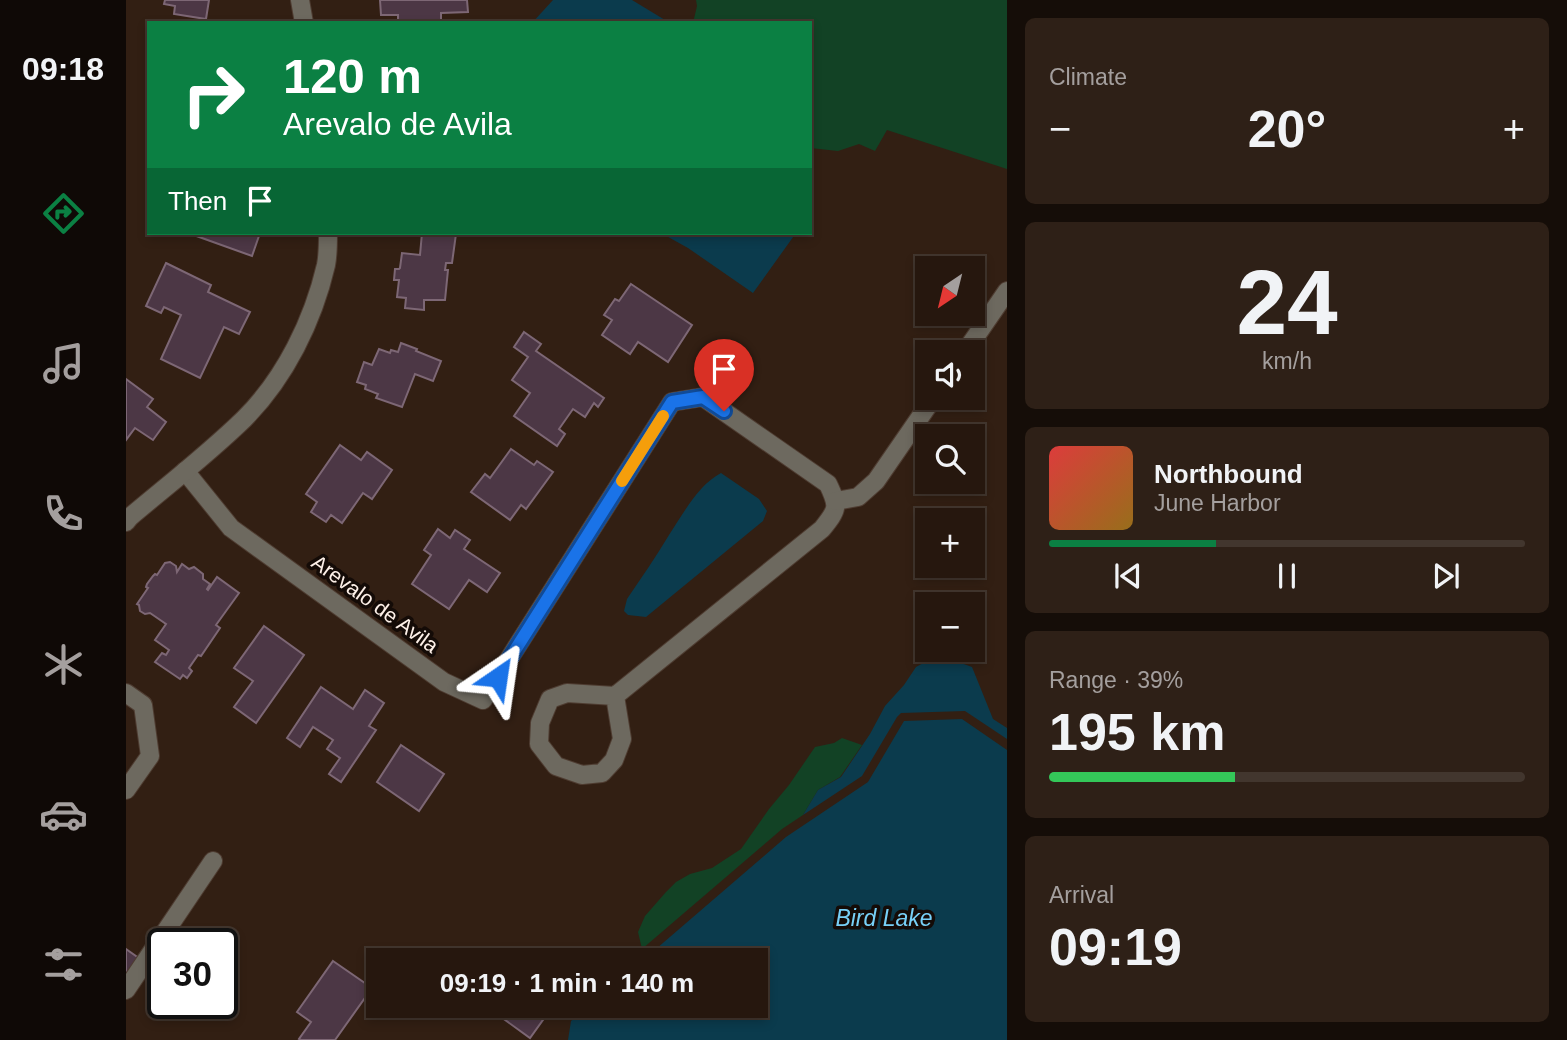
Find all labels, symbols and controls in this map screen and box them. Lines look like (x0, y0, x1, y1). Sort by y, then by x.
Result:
icon: right (168, 49, 259, 140)
text: 120 m (283, 49, 422, 103)
text: 09:18 (22, 51, 104, 87)
text: Climate (1049, 64, 1127, 90)
text: 20° (1248, 100, 1326, 158)
text: Arevalo de Avila (283, 106, 512, 142)
text: − (1049, 108, 1071, 150)
text: + (1503, 108, 1525, 150)
icon: arrive (241, 182, 279, 220)
text: Then (168, 186, 227, 216)
icon: directions (39, 189, 88, 238)
text: 24 (1236, 252, 1338, 353)
north arrow (915, 256, 985, 326)
map controls (915, 256, 985, 662)
icon: music (39, 339, 88, 388)
pin (694, 339, 754, 411)
button: sound (915, 340, 985, 410)
text: km/h (1262, 348, 1312, 374)
icon: arrive (705, 350, 743, 388)
button: search (915, 424, 985, 494)
text: Northbound (1154, 459, 1303, 489)
icon: phone (39, 489, 88, 538)
text: June Harbor (1154, 490, 1281, 516)
button: + (915, 508, 985, 578)
street label: Arevalo de Avila (308, 550, 443, 657)
icon: previous (1109, 557, 1147, 595)
icon: pause (1268, 557, 1306, 595)
icon: next (1427, 557, 1465, 595)
button: − (915, 592, 985, 662)
icon: climate (39, 640, 88, 689)
position arrow (461, 640, 535, 714)
text: Range · 39% (1049, 667, 1183, 693)
text: 195 km (1049, 703, 1225, 761)
icon: car (39, 790, 88, 839)
text: Arrival (1049, 882, 1114, 908)
water label: Bird Lake (835, 905, 933, 931)
text: 09:19 (1049, 918, 1182, 976)
speed limit sign: 30 (147, 928, 238, 1019)
icon: filters (39, 940, 88, 989)
text: 09:19 · 1 min · 140 m (440, 968, 694, 998)

